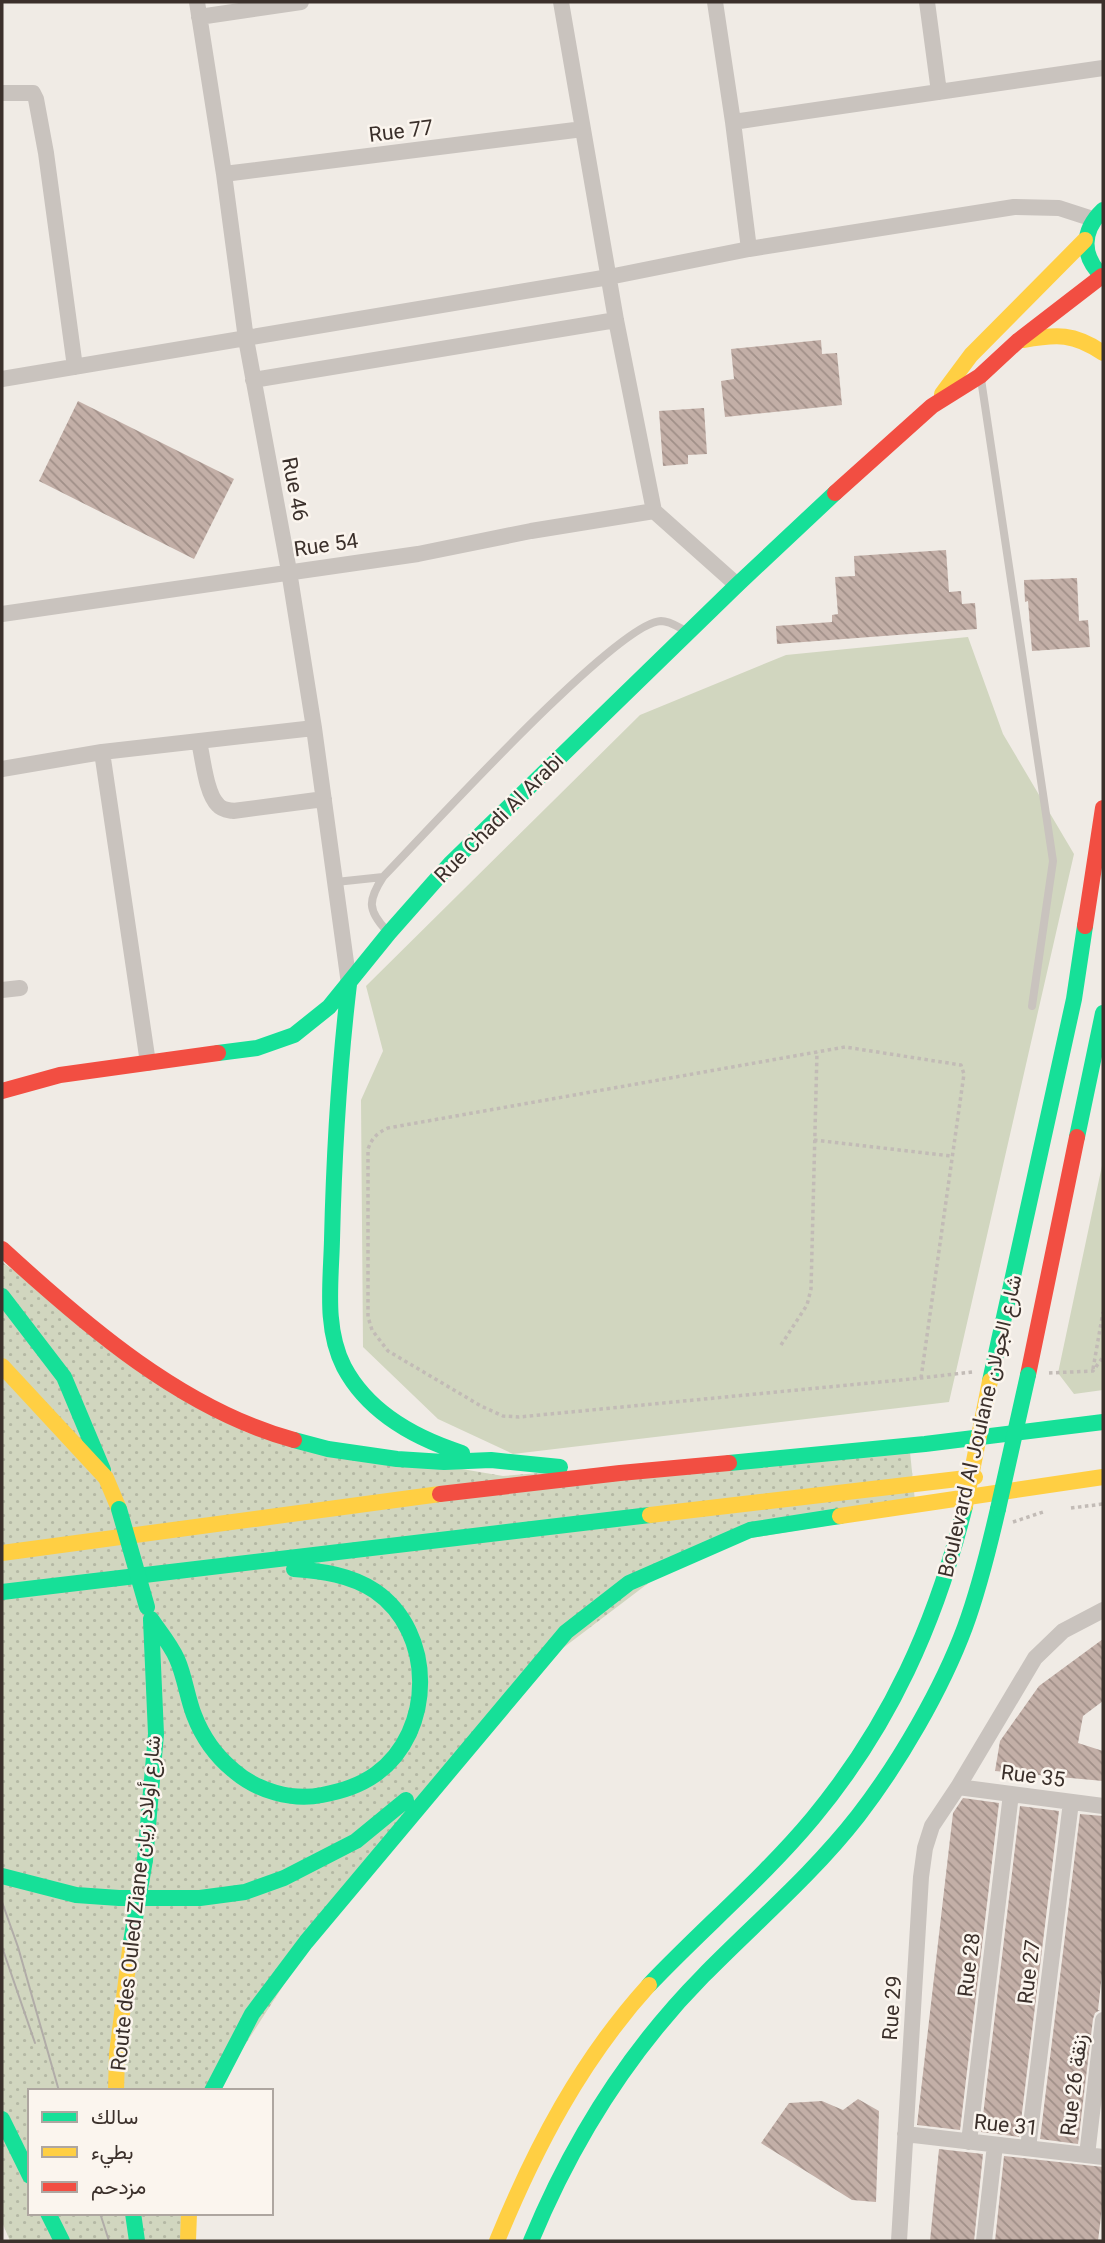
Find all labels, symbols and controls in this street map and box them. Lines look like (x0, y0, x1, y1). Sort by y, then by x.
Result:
street label: Rue 77 (368, 115, 434, 147)
street label: Rue 46 (277, 455, 313, 523)
street label: Rue 54 (292, 529, 360, 561)
street label: Rue Chadi Al Arabi (430, 749, 568, 887)
street label: Boulevard Al Joulane شارع الجولان (933, 1272, 1029, 1580)
street label: Route des Ouled Ziane شارع أولاد زيان (106, 1734, 168, 2072)
street label: Rue 35 (1000, 1760, 1066, 1792)
street label: Rue 28 (953, 1932, 985, 1998)
street label: Rue 27 (1013, 1939, 1045, 2005)
street label: Rue 29 (878, 1975, 906, 2041)
street label: Rue 26 زنقة (1056, 2033, 1093, 2138)
legend (28, 2089, 273, 2215)
text: سالك (91, 2105, 138, 2129)
street label: Rue 31 (973, 2110, 1039, 2140)
text: بطيء (91, 2140, 134, 2169)
text: مزدحم (91, 2175, 146, 2201)

